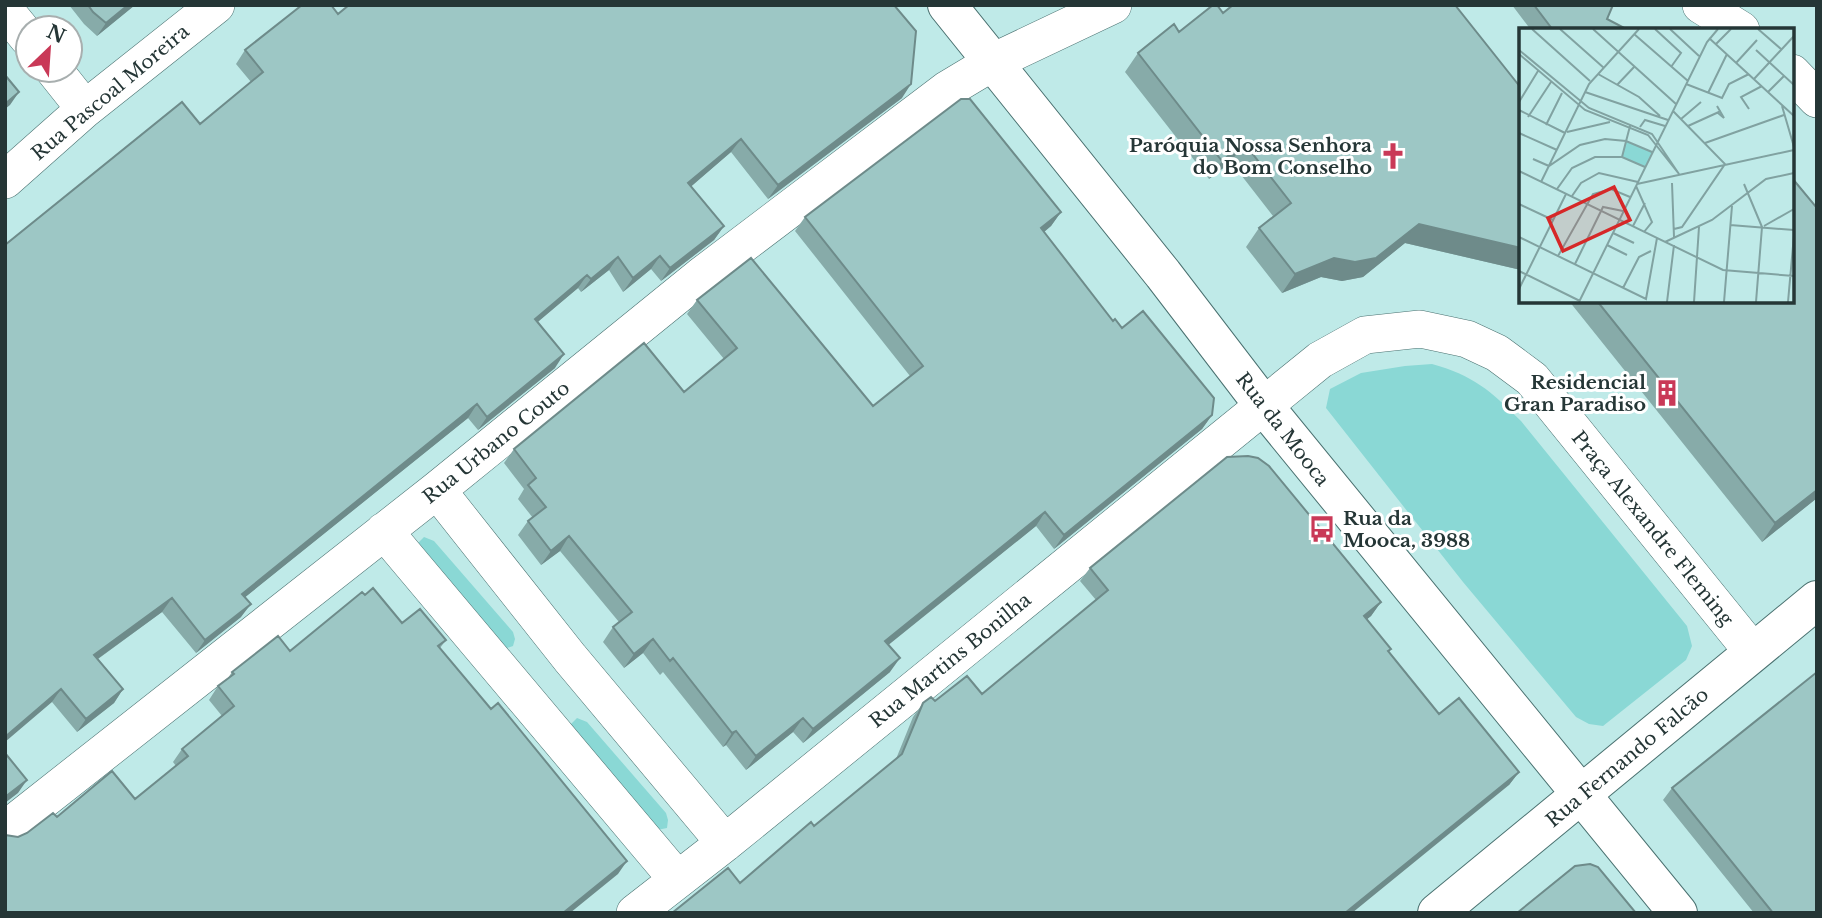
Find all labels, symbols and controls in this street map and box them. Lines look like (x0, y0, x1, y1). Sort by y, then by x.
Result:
north arrow (14, 14, 84, 84)
street label: Rua Pascoal Moreira (27, 19, 194, 165)
text: N (43, 20, 69, 48)
inset map (1519, 28, 1794, 303)
place label: Paróquia Nossa Senhora do Bom Conselho (1129, 134, 1372, 179)
church icon: Paróquia Nossa Senhora do Bom Conselho (1378, 141, 1408, 171)
street label: Rua da Mooca (1231, 368, 1334, 491)
place label: Residencial Gran Paradiso (1504, 371, 1646, 416)
street label: Rua Urbano Couto (418, 376, 574, 509)
building icon: Residencial Gran Paradiso (1652, 378, 1682, 408)
street label: Praça Alexandre Fleming (1567, 426, 1739, 631)
place label: Rua da Mooca, 3988 (1343, 507, 1470, 552)
bus stop icon: Rua da Mooca, 3988 (1307, 514, 1337, 544)
street label: Rua Martins Bonilha (865, 588, 1036, 733)
street label: Rua Fernando Falcão (1542, 683, 1713, 832)

